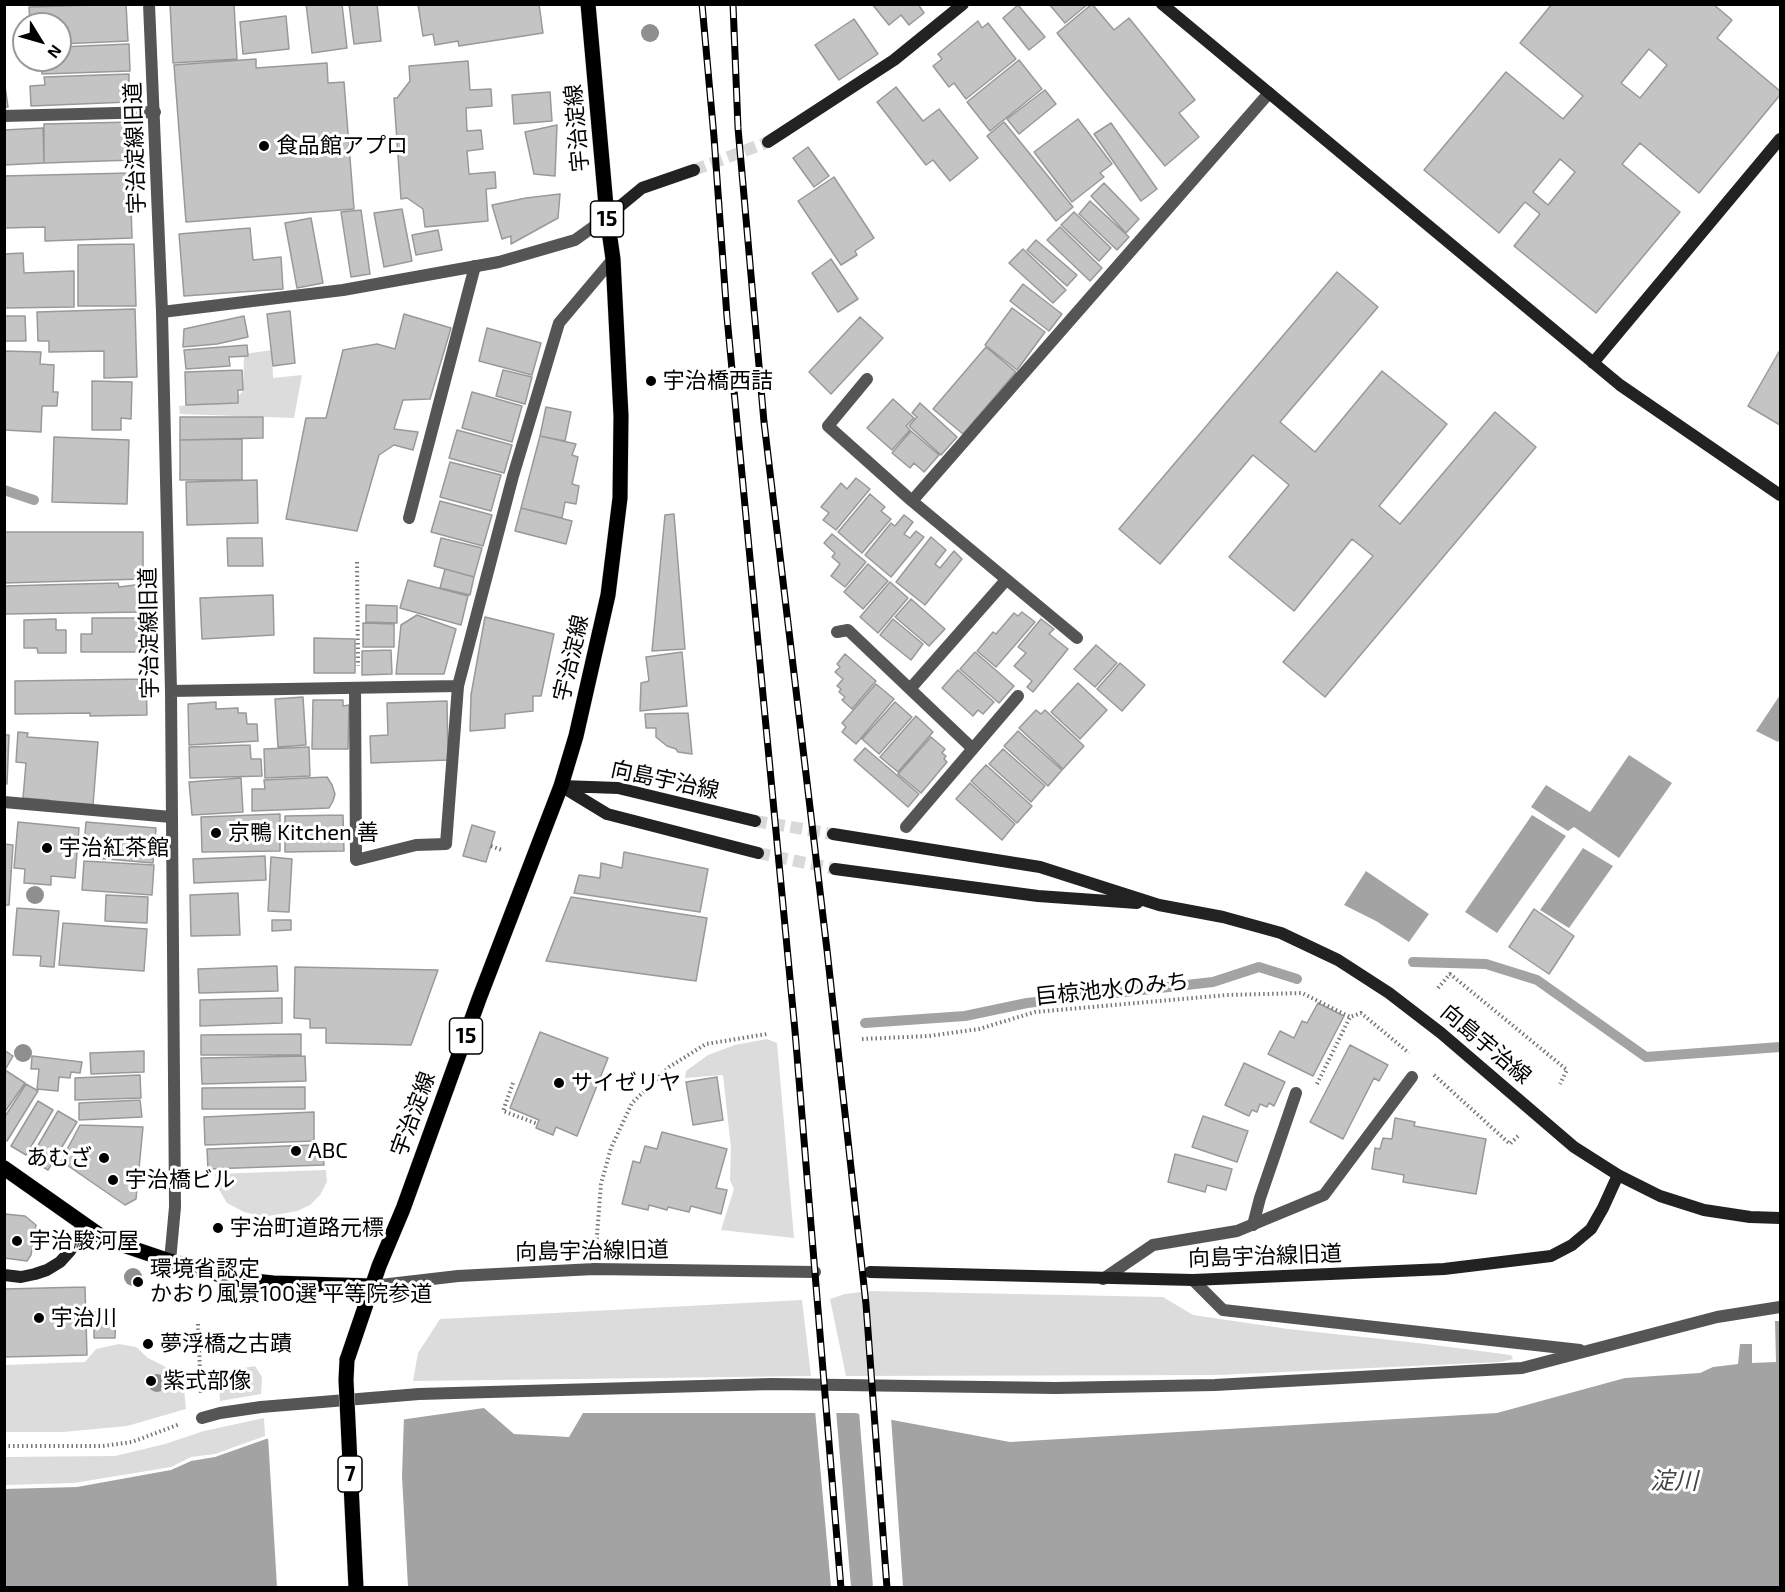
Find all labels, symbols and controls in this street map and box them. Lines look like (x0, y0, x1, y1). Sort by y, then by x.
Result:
north arrow (12, 12, 72, 72)
text: N (44, 42, 66, 62)
street label: 宇治淀線旧道 (120, 82, 150, 214)
street label: 宇治淀線 (560, 83, 594, 173)
place label: 食品館アプロ (276, 133, 408, 159)
marker: 食品館アプロ (257, 139, 271, 153)
road number: 15 (590, 201, 624, 237)
place label: 宇治橋西詰 (663, 368, 773, 394)
marker: 宇治橋西詰 (644, 374, 658, 388)
street label: 宇治淀線旧道 (135, 567, 163, 699)
street label: 宇治淀線 (548, 612, 594, 704)
street label: 向島宇治線 (608, 756, 722, 804)
place label: 京鴨 Kitchen 善 (228, 820, 379, 846)
marker: 京鴨 Kitchen 善 (209, 826, 223, 840)
place label: 宇治紅茶館 (59, 835, 169, 861)
marker: 宇治紅茶館 (40, 841, 54, 855)
street label: 巨椋池水のみち (1034, 968, 1190, 1010)
street label: 向島宇治線 (1435, 999, 1537, 1089)
road number: 15 (450, 1018, 482, 1054)
street label: 宇治淀線 (386, 1068, 440, 1160)
place label: サイゼリヤ (571, 1070, 681, 1096)
marker: サイゼリヤ (552, 1076, 566, 1090)
place label: ABC (308, 1138, 348, 1164)
marker: ABC (289, 1144, 303, 1158)
place label: あむざ (26, 1145, 92, 1171)
marker: あむざ (97, 1151, 111, 1165)
place label: 宇治橋ビル (125, 1167, 235, 1193)
marker: 宇治橋ビル (106, 1173, 120, 1187)
place label: 宇治町道路元標 (230, 1215, 384, 1241)
marker: 宇治町道路元標 (211, 1221, 225, 1235)
place label: 宇治駿河屋 (29, 1228, 139, 1254)
marker: 宇治駿河屋 (10, 1234, 24, 1248)
street label: 向島宇治線旧道 (515, 1236, 669, 1266)
street label: 向島宇治線旧道 (1188, 1240, 1342, 1272)
place label: 環境省認定 かおり風景100選 平等院参道 (150, 1256, 432, 1308)
marker: 環境省認定 かおり風景100選 平等院参道 (131, 1275, 145, 1289)
place label: 宇治川 (51, 1305, 117, 1331)
marker: 宇治川 (32, 1311, 46, 1325)
place label: 夢浮橋之古蹟 (160, 1331, 292, 1357)
marker: 夢浮橋之古蹟 (141, 1337, 155, 1351)
place label: 紫式部像 (163, 1368, 251, 1394)
marker: 紫式部像 (144, 1374, 158, 1388)
road number: 7 (338, 1456, 362, 1492)
water label: 淀川 (1650, 1467, 1698, 1495)

